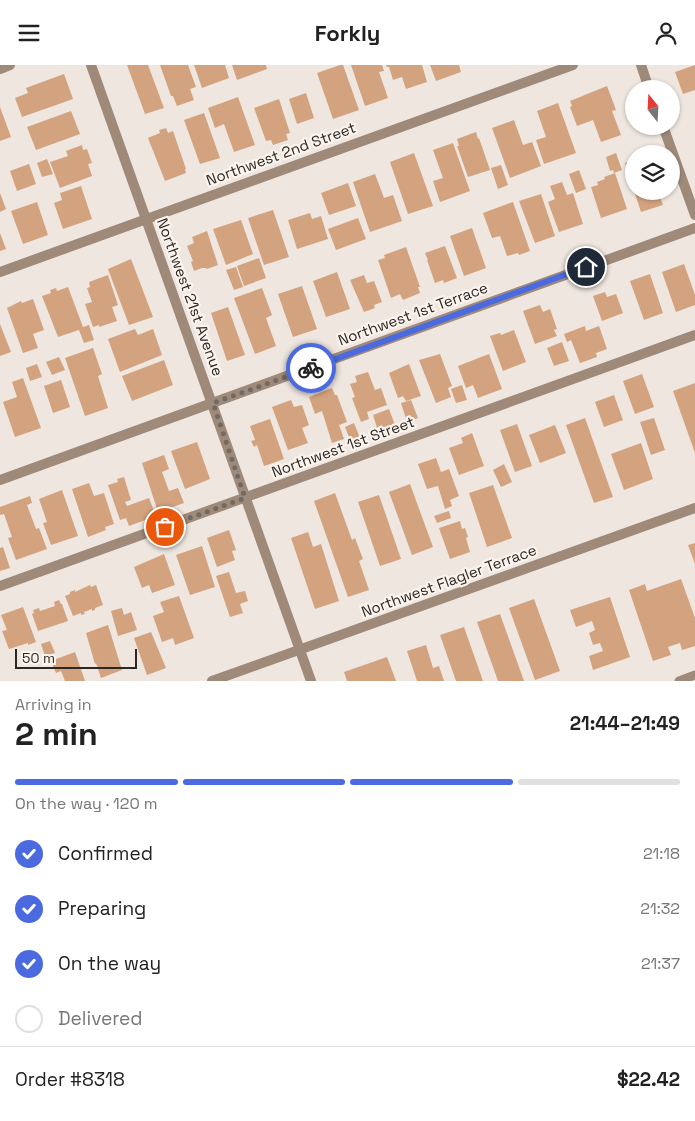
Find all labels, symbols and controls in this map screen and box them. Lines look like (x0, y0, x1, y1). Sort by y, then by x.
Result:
icon: menu (15, 19, 43, 47)
text: Forkly (315, 19, 380, 47)
icon: person (652, 19, 680, 47)
north arrow (625, 80, 680, 135)
map controls (625, 80, 680, 200)
street label: Northwest 2nd Street (203, 118, 358, 189)
button: layers (625, 145, 680, 200)
street label: Northwest 21st Avenue (153, 215, 228, 379)
pin (565, 246, 607, 288)
icon: home (572, 253, 600, 281)
street label: Northwest 1st Terrace (335, 278, 490, 349)
courier (286, 343, 336, 393)
icon: bike (297, 354, 325, 382)
street label: Northwest 1st Street (269, 412, 417, 481)
pin (144, 506, 186, 548)
icon: bag (151, 513, 179, 541)
street label: Northwest Flagler Terrace (359, 540, 539, 621)
scale bar (15, 646, 138, 669)
text: 50 m (22, 649, 55, 667)
text: Arriving in (15, 694, 92, 715)
text: 21:44–21:49 (570, 711, 680, 736)
text: 2 min (15, 714, 98, 754)
text: On the way · 120 m (15, 793, 158, 814)
icon: check (15, 840, 43, 868)
text: Confirmed (58, 841, 153, 866)
text: 21:18 (643, 843, 680, 864)
icon: check (15, 895, 43, 923)
text: Preparing (58, 896, 146, 921)
text: 21:32 (640, 898, 680, 919)
icon: check (15, 950, 43, 978)
text: On the way (58, 951, 161, 976)
text: 21:37 (641, 953, 680, 974)
text: Delivered (58, 1006, 143, 1031)
text: Order #8318 (15, 1067, 125, 1092)
text: $22.42 (617, 1067, 680, 1092)

